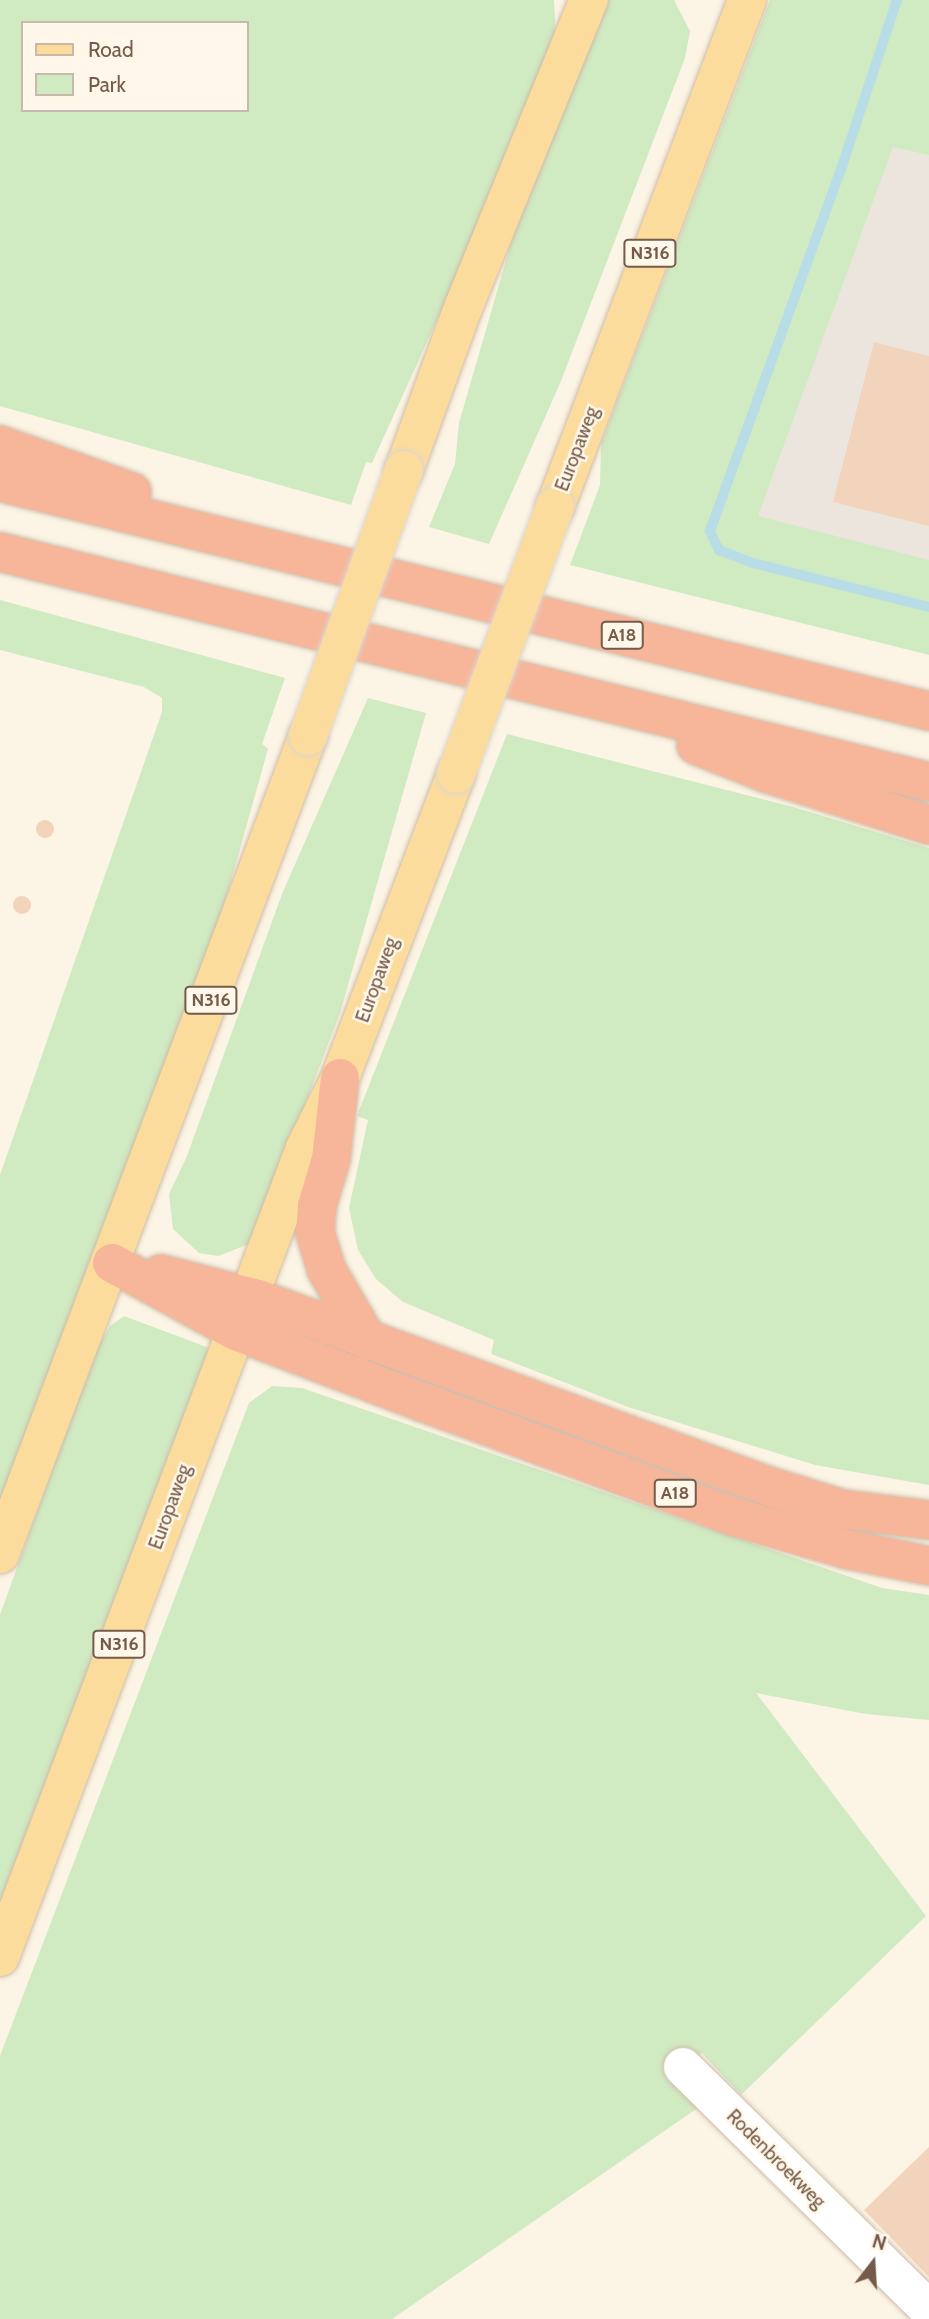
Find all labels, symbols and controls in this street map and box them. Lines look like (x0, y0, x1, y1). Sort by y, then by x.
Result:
legend (21, 21, 248, 112)
text: Road (88, 37, 134, 62)
text: Park (88, 72, 126, 97)
road number: N316 (622, 239, 678, 268)
street label: Europaweg (550, 404, 604, 494)
road number: A18 (599, 620, 645, 650)
street label: Europaweg (351, 934, 403, 1026)
road number: N316 (183, 986, 239, 1015)
street label: Europaweg (144, 1461, 196, 1553)
road number: A18 (652, 1478, 698, 1508)
road number: N316 (91, 1630, 147, 1658)
street label: Rodenbroekweg (722, 2105, 830, 2213)
north arrow (838, 2228, 908, 2298)
text: N (869, 2229, 889, 2255)

